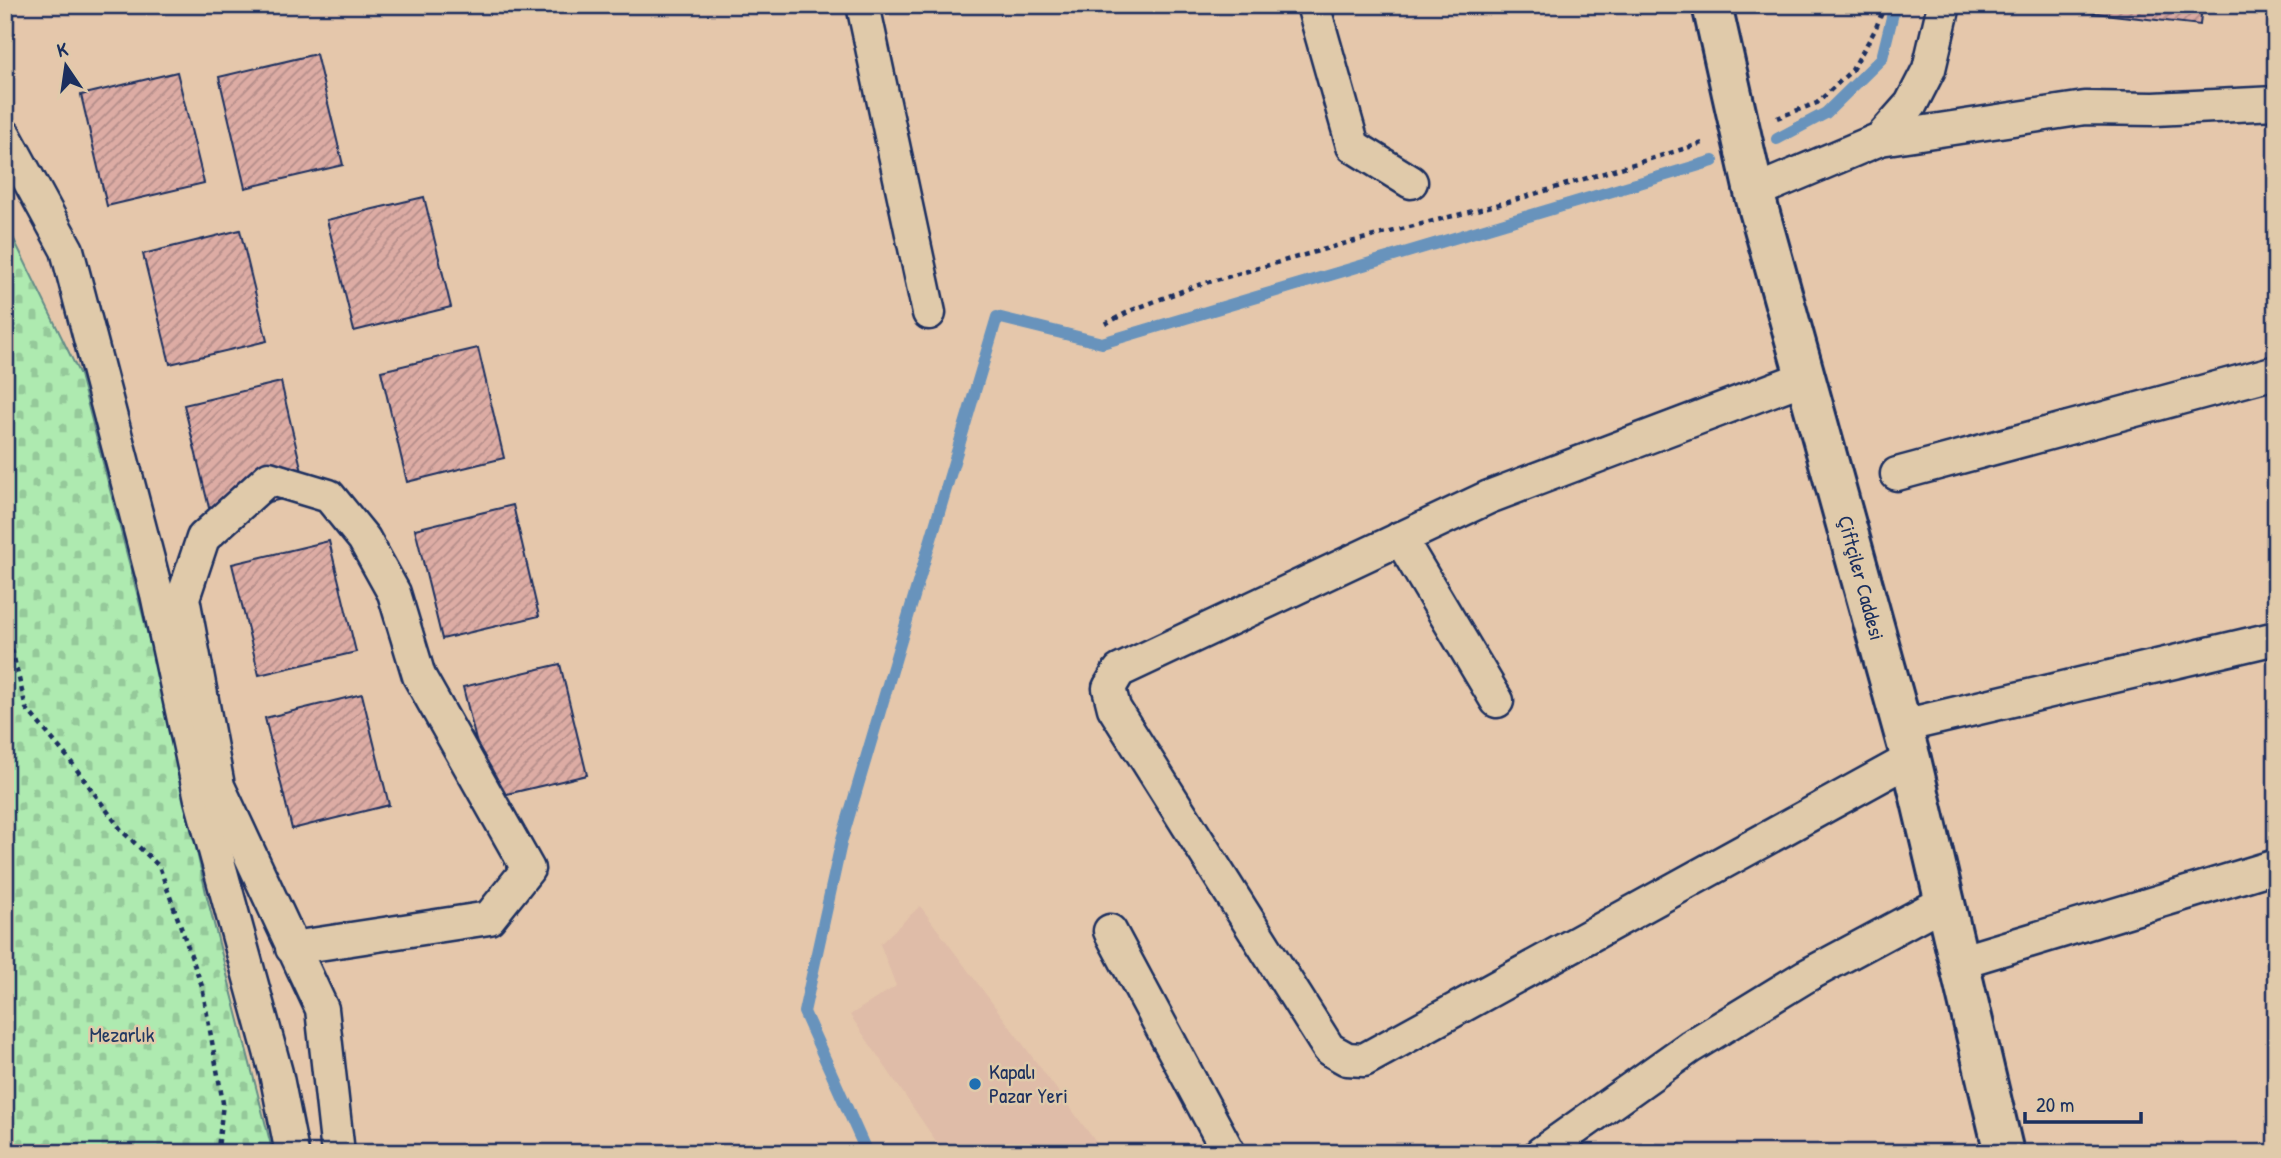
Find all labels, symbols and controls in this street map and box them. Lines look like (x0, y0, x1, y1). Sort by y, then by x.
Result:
north arrow (32, 32, 102, 102)
text: K (54, 36, 70, 63)
street label: Çiftçiler Caddesi (1831, 512, 1892, 643)
park label: Mezarlık (89, 1020, 155, 1049)
place label: Kapalı Pazar Yeri (989, 1057, 1068, 1110)
marker: Kapalı Pazar Yeri (967, 1076, 983, 1092)
scale bar (2025, 1081, 2141, 1125)
text: 20 m (2036, 1090, 2074, 1119)

